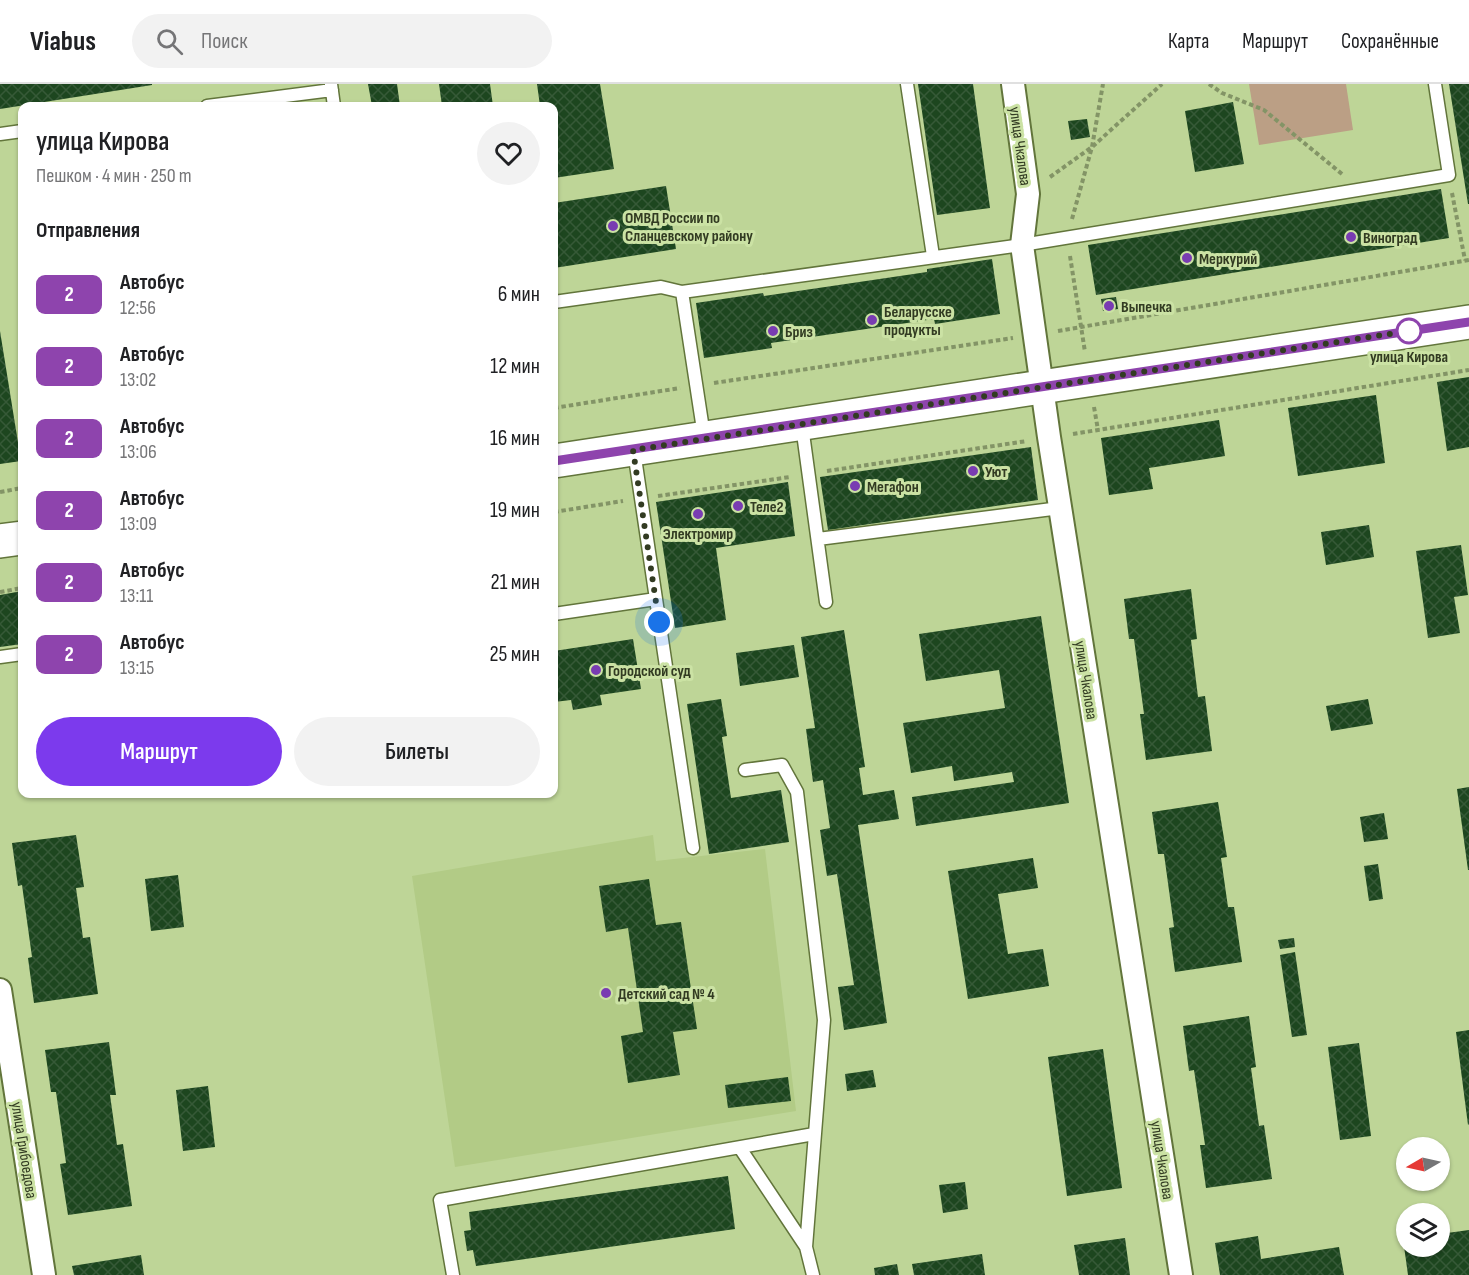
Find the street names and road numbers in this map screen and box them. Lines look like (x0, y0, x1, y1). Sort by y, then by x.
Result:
street label: улица Чкалова (1005, 106, 1034, 187)
street label: улица Чкалова (1070, 639, 1101, 721)
street label: улица Грибоедова (7, 1101, 41, 1200)
street label: улица Чкалова (1146, 1119, 1177, 1201)

